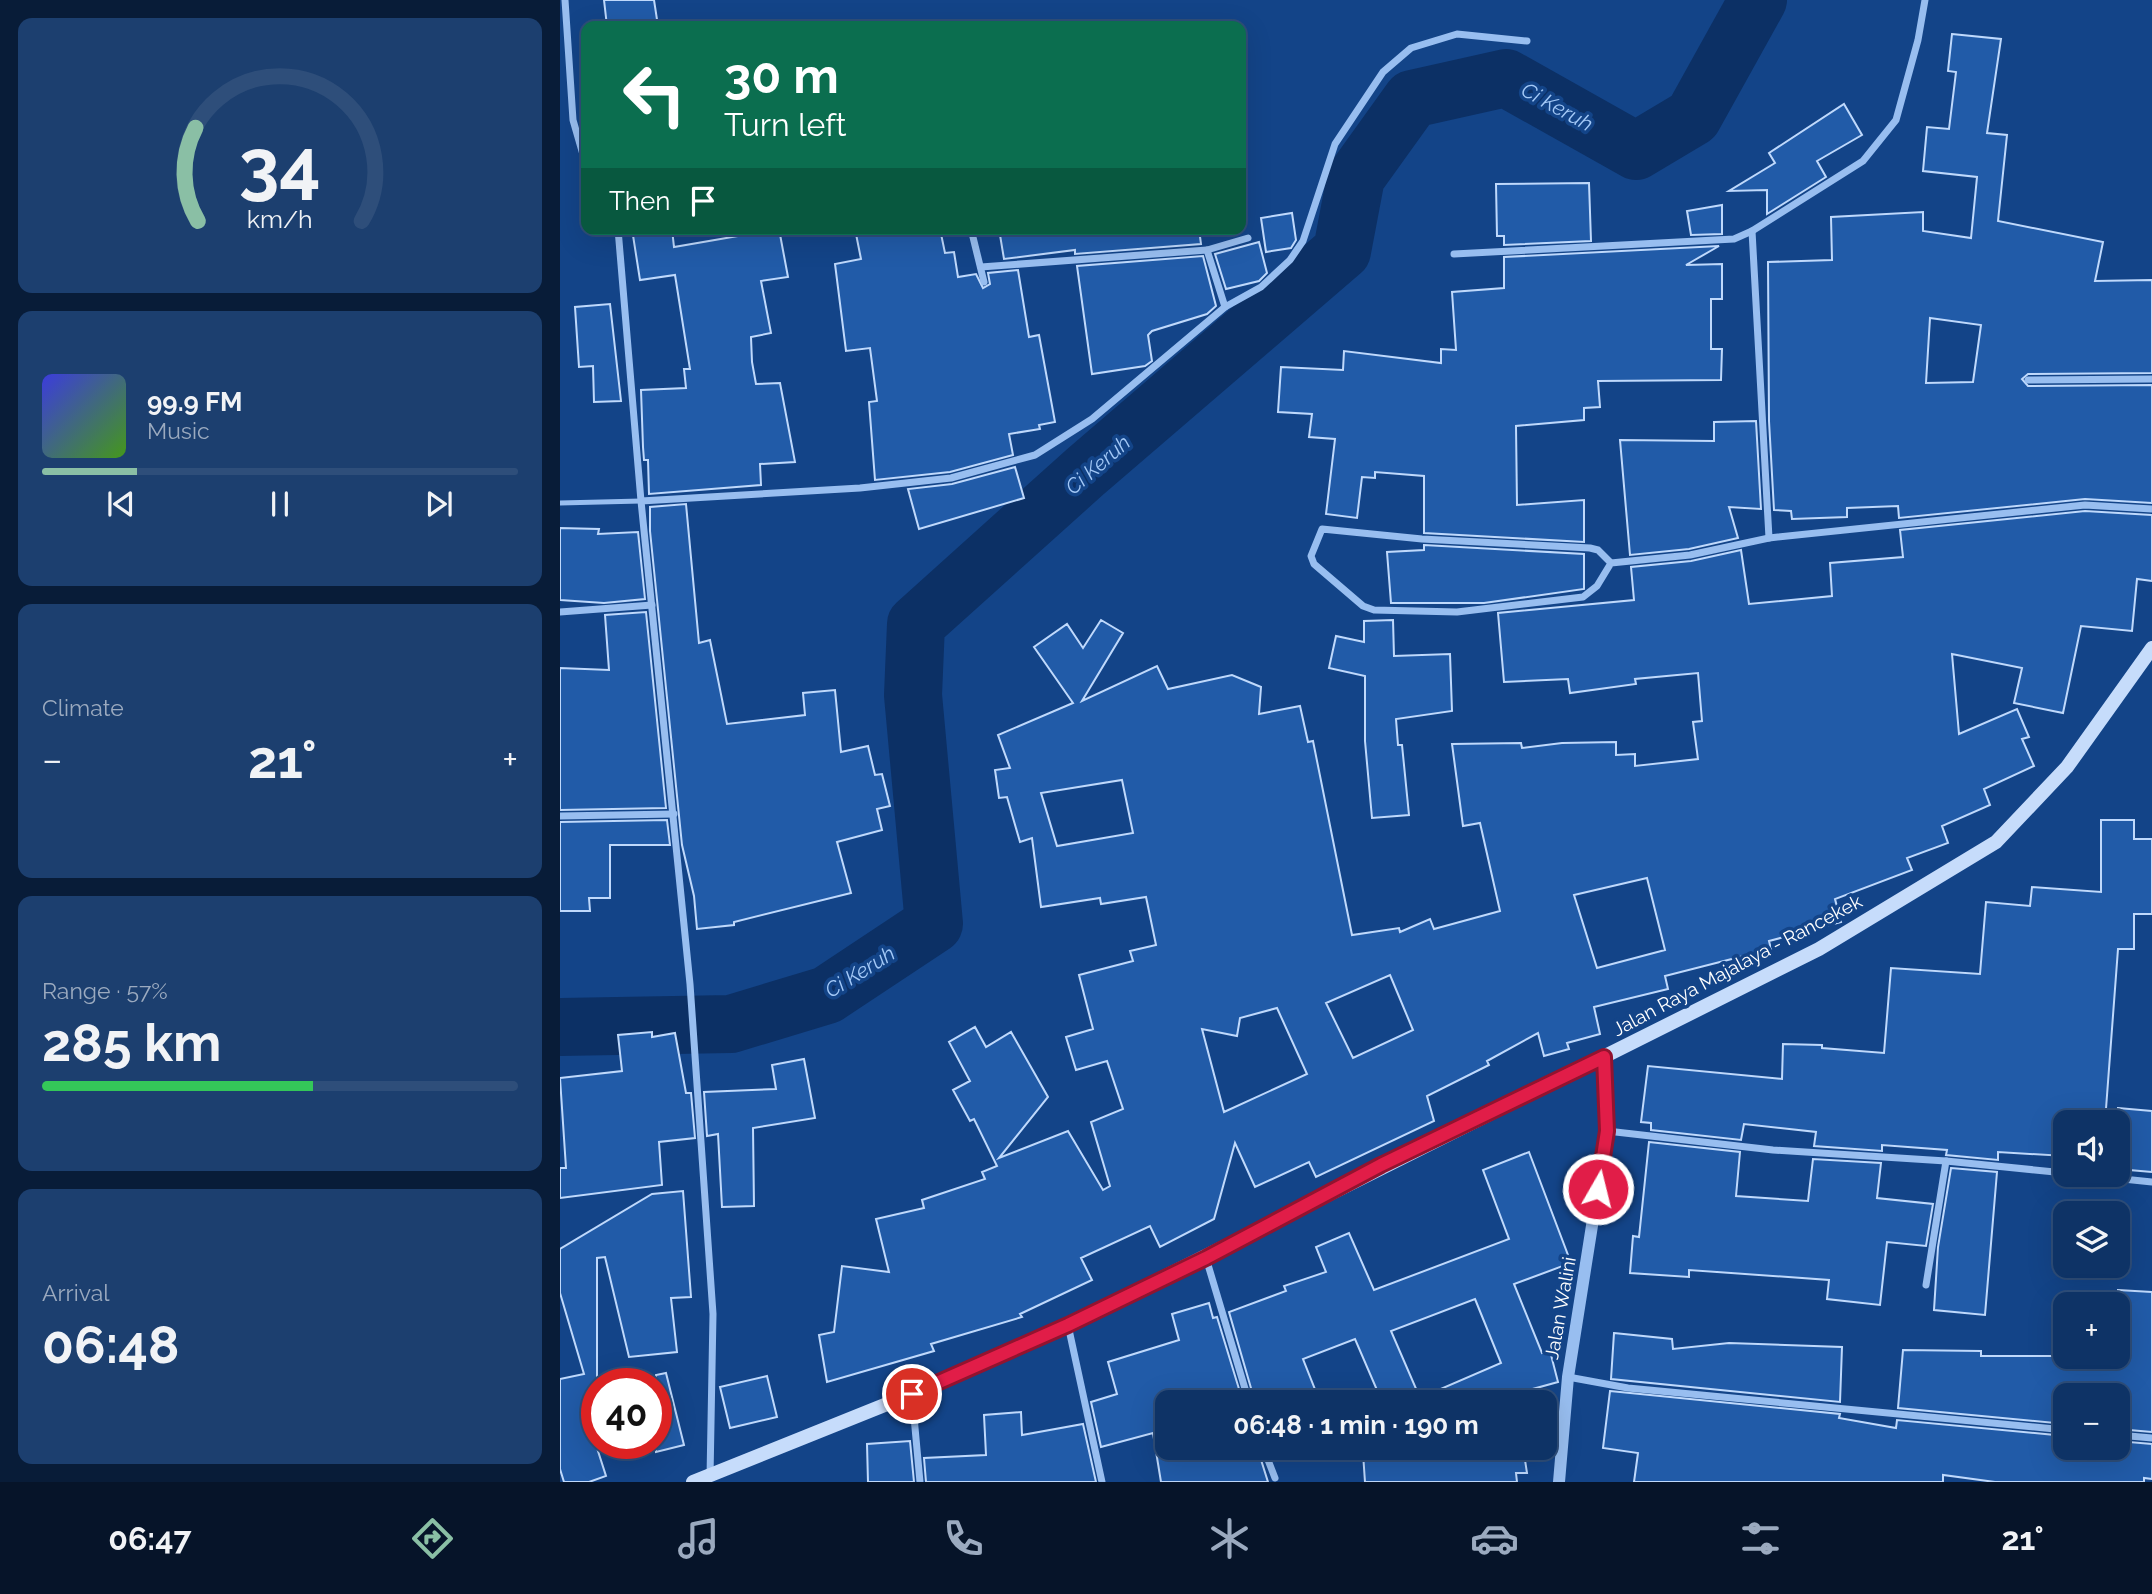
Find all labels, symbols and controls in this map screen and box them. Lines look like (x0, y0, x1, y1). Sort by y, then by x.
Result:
text: 30 m (724, 47, 839, 104)
icon: left (609, 49, 700, 140)
water label: Ci Keruh (1517, 77, 1597, 136)
text: Turn left (724, 106, 846, 143)
text: 34 (239, 124, 321, 209)
icon: arrive (684, 182, 722, 220)
text: Then (609, 186, 670, 216)
text: km/h (247, 204, 313, 234)
text: 99.9 FM (147, 387, 242, 417)
text: Music (147, 417, 210, 444)
water label: Ci Keruh (1060, 430, 1135, 500)
icon: previous (102, 485, 140, 523)
icon: pause (261, 485, 299, 523)
icon: next (420, 485, 458, 523)
text: Climate (42, 694, 124, 721)
text: 21° (248, 729, 317, 790)
text: − (42, 737, 62, 782)
text: + (502, 737, 518, 782)
street label: Jalan Raya Majalaya - Rancekek (1609, 890, 1865, 1040)
water label: Ci Keruh (820, 940, 899, 1003)
text: Range · 57% (42, 977, 168, 1004)
text: 285 km (42, 1012, 221, 1073)
map controls (2053, 1110, 2130, 1460)
button: sound (2053, 1110, 2130, 1187)
position arrow (1561, 1152, 1635, 1226)
button: layers (2053, 1201, 2130, 1278)
street label: Jalan Walini (1540, 1255, 1580, 1361)
text: Arrival (42, 1279, 109, 1306)
button: + (2053, 1292, 2130, 1369)
text: 06:48 (42, 1314, 179, 1375)
pin (882, 1364, 942, 1424)
speed limit sign: 40 (581, 1368, 672, 1459)
icon: arrive (893, 1375, 931, 1413)
button: − (2053, 1383, 2130, 1460)
text: 06:48 · 1 min · 190 m (1233, 1410, 1479, 1440)
icon: directions (408, 1514, 457, 1563)
icon: music (674, 1514, 723, 1563)
icon: phone (939, 1514, 988, 1563)
icon: climate (1205, 1514, 1254, 1563)
icon: car (1470, 1514, 1519, 1563)
icon: filters (1736, 1514, 1785, 1563)
text: 06:47 (108, 1520, 191, 1557)
text: 21° (2001, 1520, 2044, 1557)

